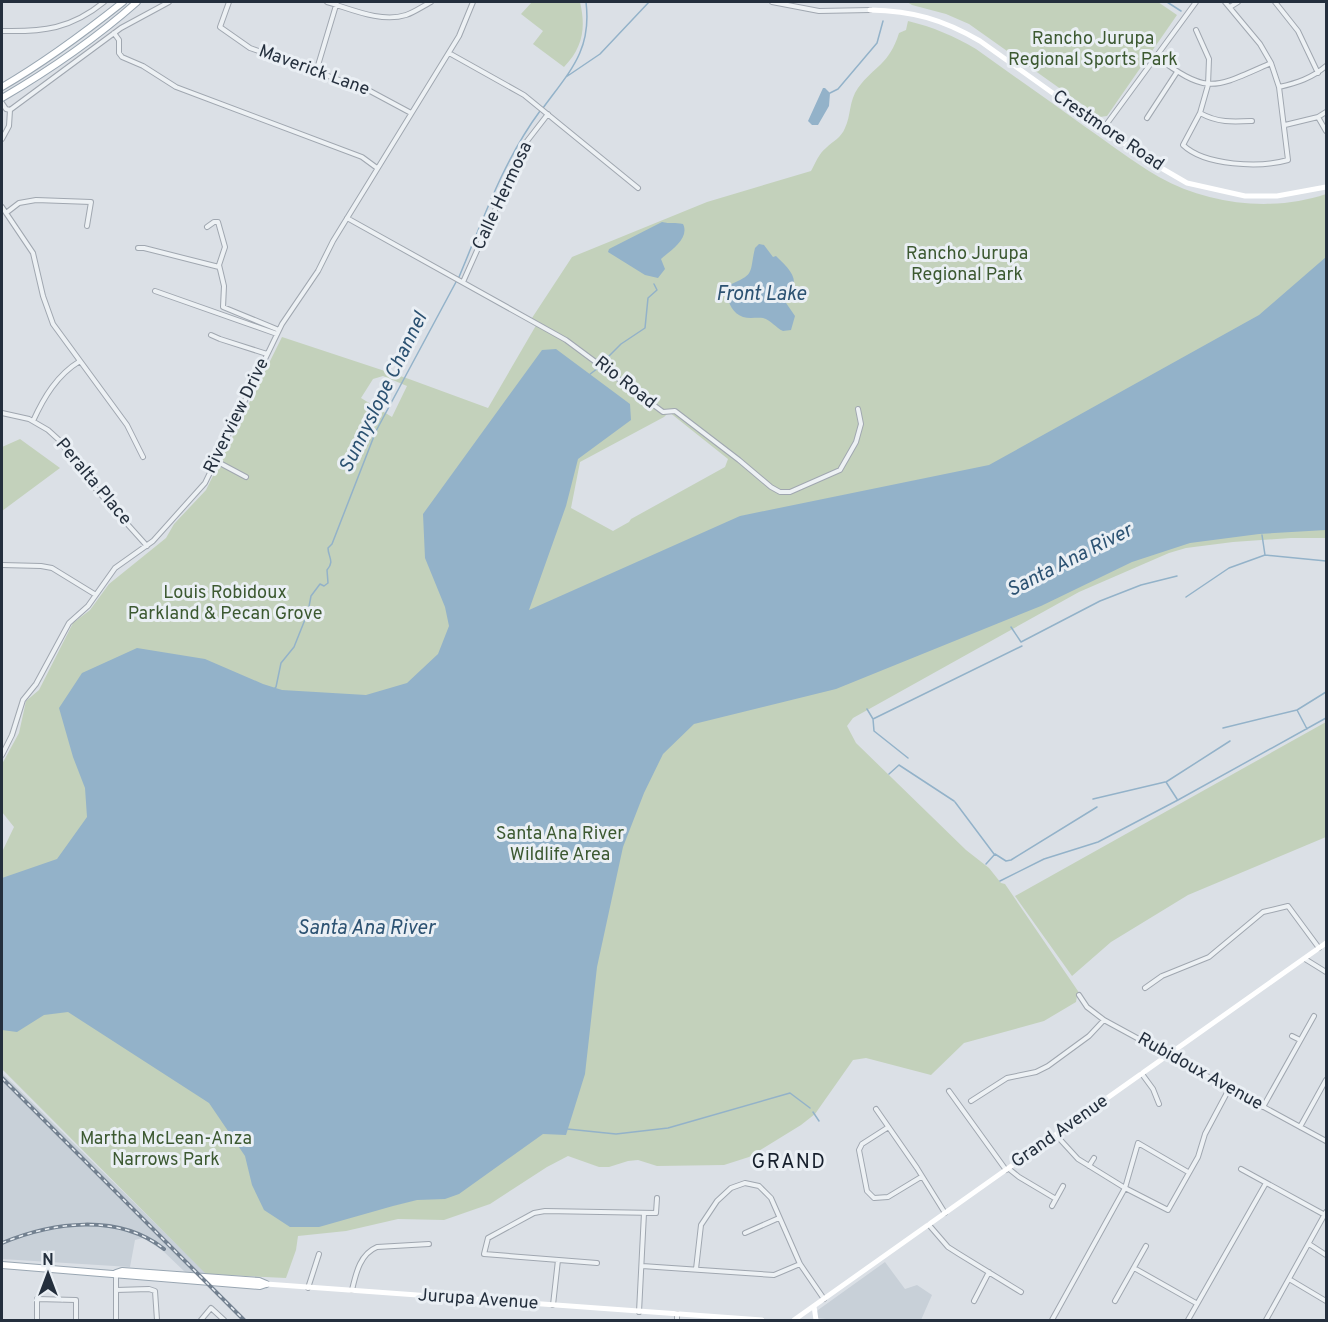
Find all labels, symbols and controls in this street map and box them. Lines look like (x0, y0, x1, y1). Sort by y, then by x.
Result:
park label: Rancho Jurupa Regional Sports Park (1008, 28, 1178, 72)
street label: Maverick Lane (255, 40, 373, 102)
street label: Crestmore Road (1048, 85, 1168, 177)
street label: Calle Hermosa (468, 138, 538, 254)
park label: Rancho Jurupa Regional Park (906, 243, 1028, 287)
water label: Front Lake (716, 282, 807, 308)
water label: Sunnyslope Channel (334, 308, 434, 477)
street label: Rio Road (589, 352, 661, 414)
street label: Riverview Drive (199, 354, 275, 478)
street label: Peralta Place (50, 434, 136, 530)
water label: Santa Ana River (1003, 518, 1138, 604)
park label: Louis Robidoux Parkland & Pecan Grove (128, 582, 322, 626)
park label: Santa Ana River Wildlife Area (496, 823, 624, 867)
water label: Santa Ana River (297, 916, 436, 942)
street label: Rubidoux Avenue (1133, 1028, 1267, 1116)
street label: Grand Avenue (1007, 1090, 1113, 1174)
park label: Martha McLean-Anza Narrows Park (80, 1128, 252, 1172)
district label: GRAND (752, 1150, 826, 1176)
north arrow (18, 1244, 78, 1304)
text: N (42, 1251, 54, 1271)
street label: Jurupa Avenue (417, 1284, 539, 1316)

